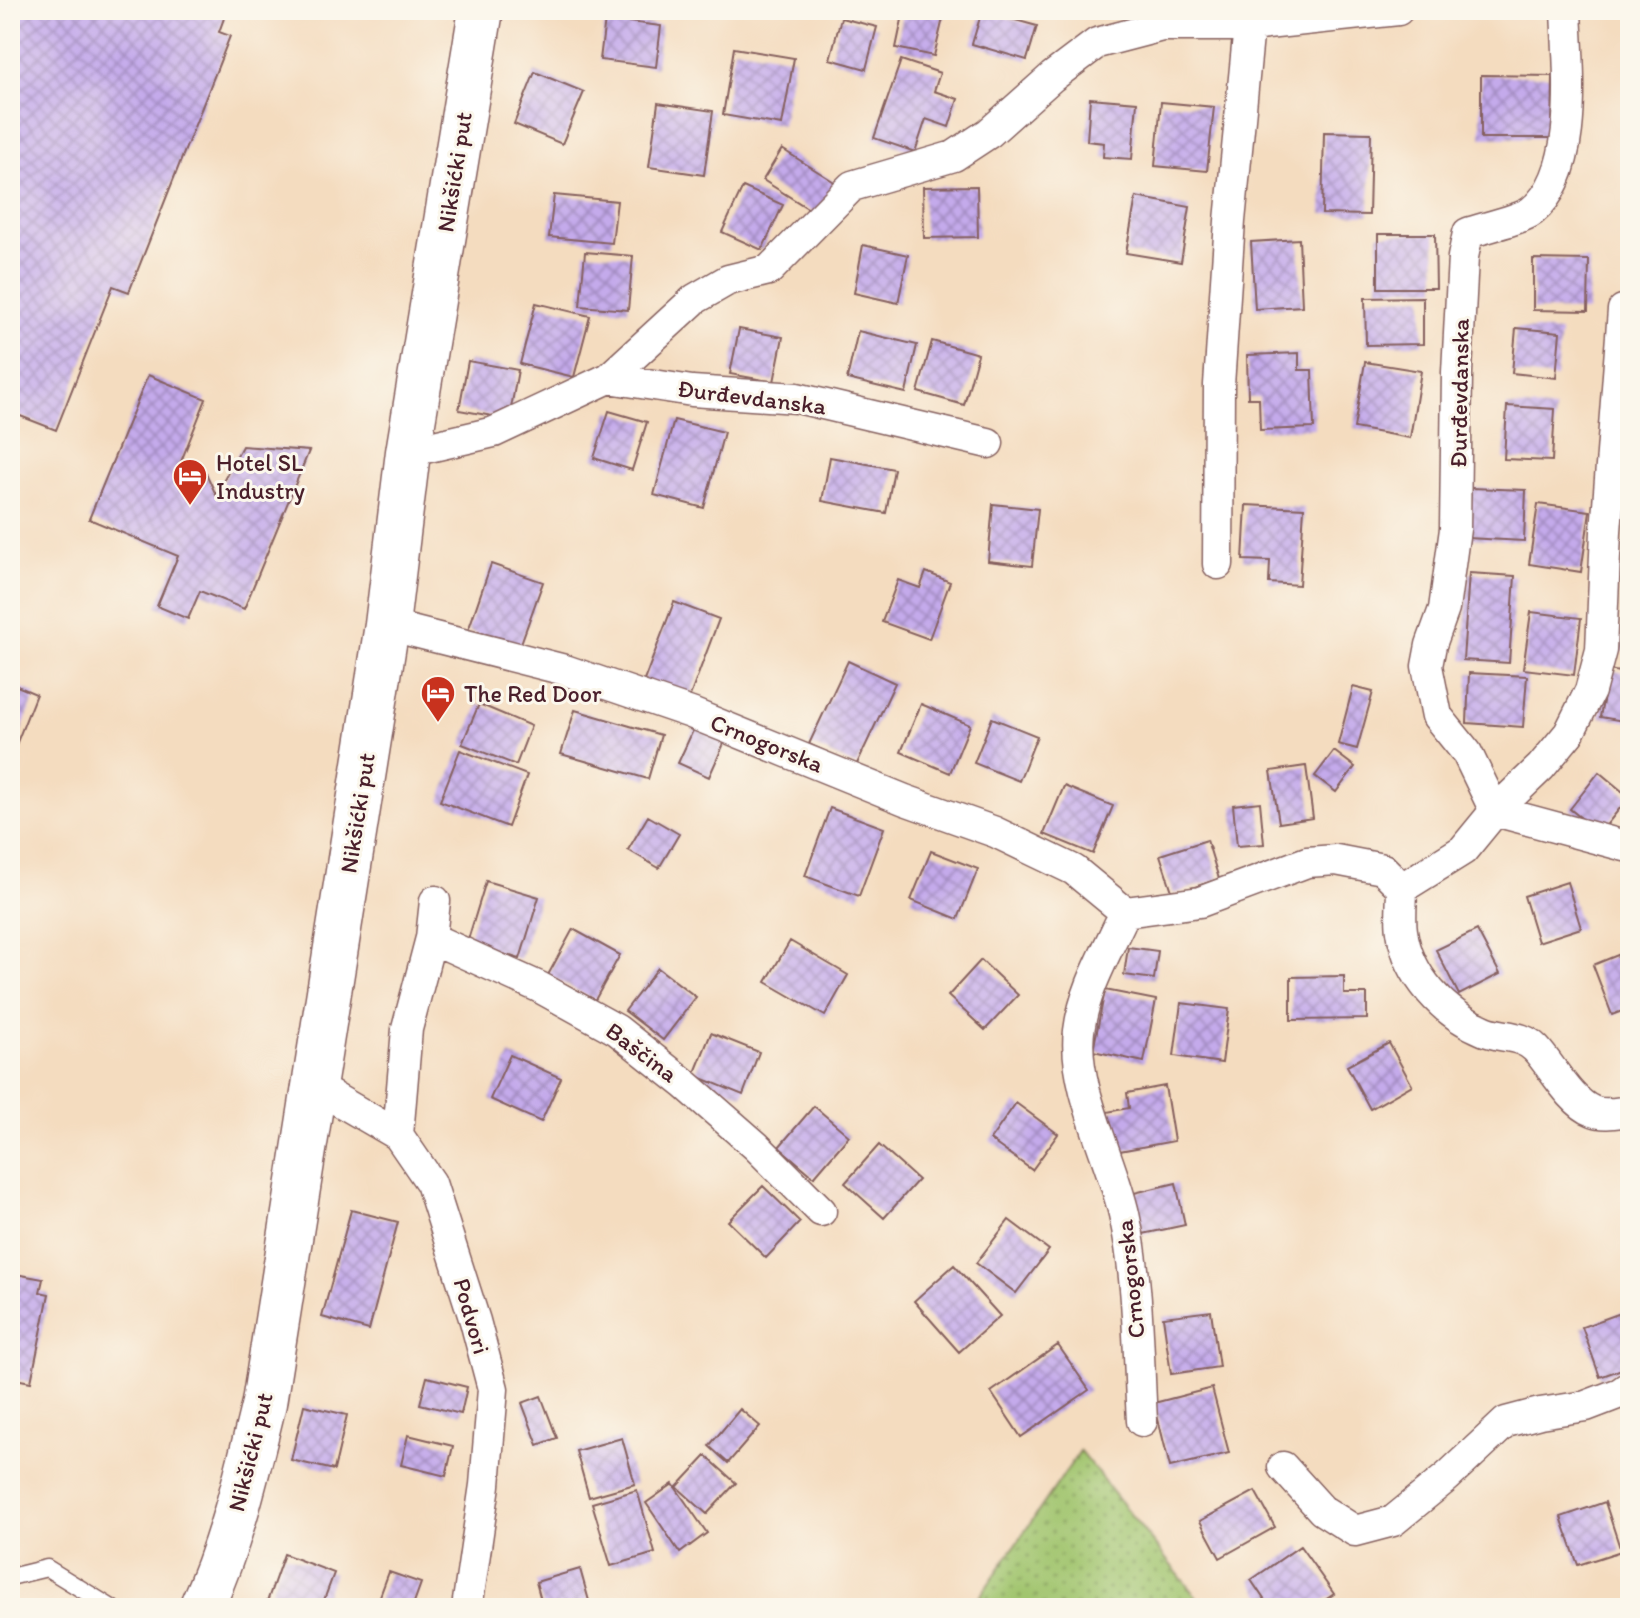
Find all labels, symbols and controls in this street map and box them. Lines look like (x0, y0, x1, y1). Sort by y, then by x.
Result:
street label: Nikšićki put (430, 110, 478, 234)
street label: Đurđevdanska (1443, 317, 1475, 468)
street label: Đurđevdanska (676, 373, 828, 421)
place label: Hotel SL Industry (216, 448, 305, 505)
hotel icon: Hotel SL Industry (171, 457, 209, 507)
hotel icon: The Red Door (419, 674, 457, 724)
place label: The Red Door (464, 679, 602, 708)
street label: Crnogorska (706, 707, 828, 779)
street label: Nikšićki put (333, 751, 381, 875)
street label: Baščina (600, 1016, 684, 1089)
street label: Crnogorska (1109, 1218, 1151, 1340)
street label: Podvori (447, 1275, 497, 1357)
street label: Nikšićki put (221, 1390, 279, 1514)

